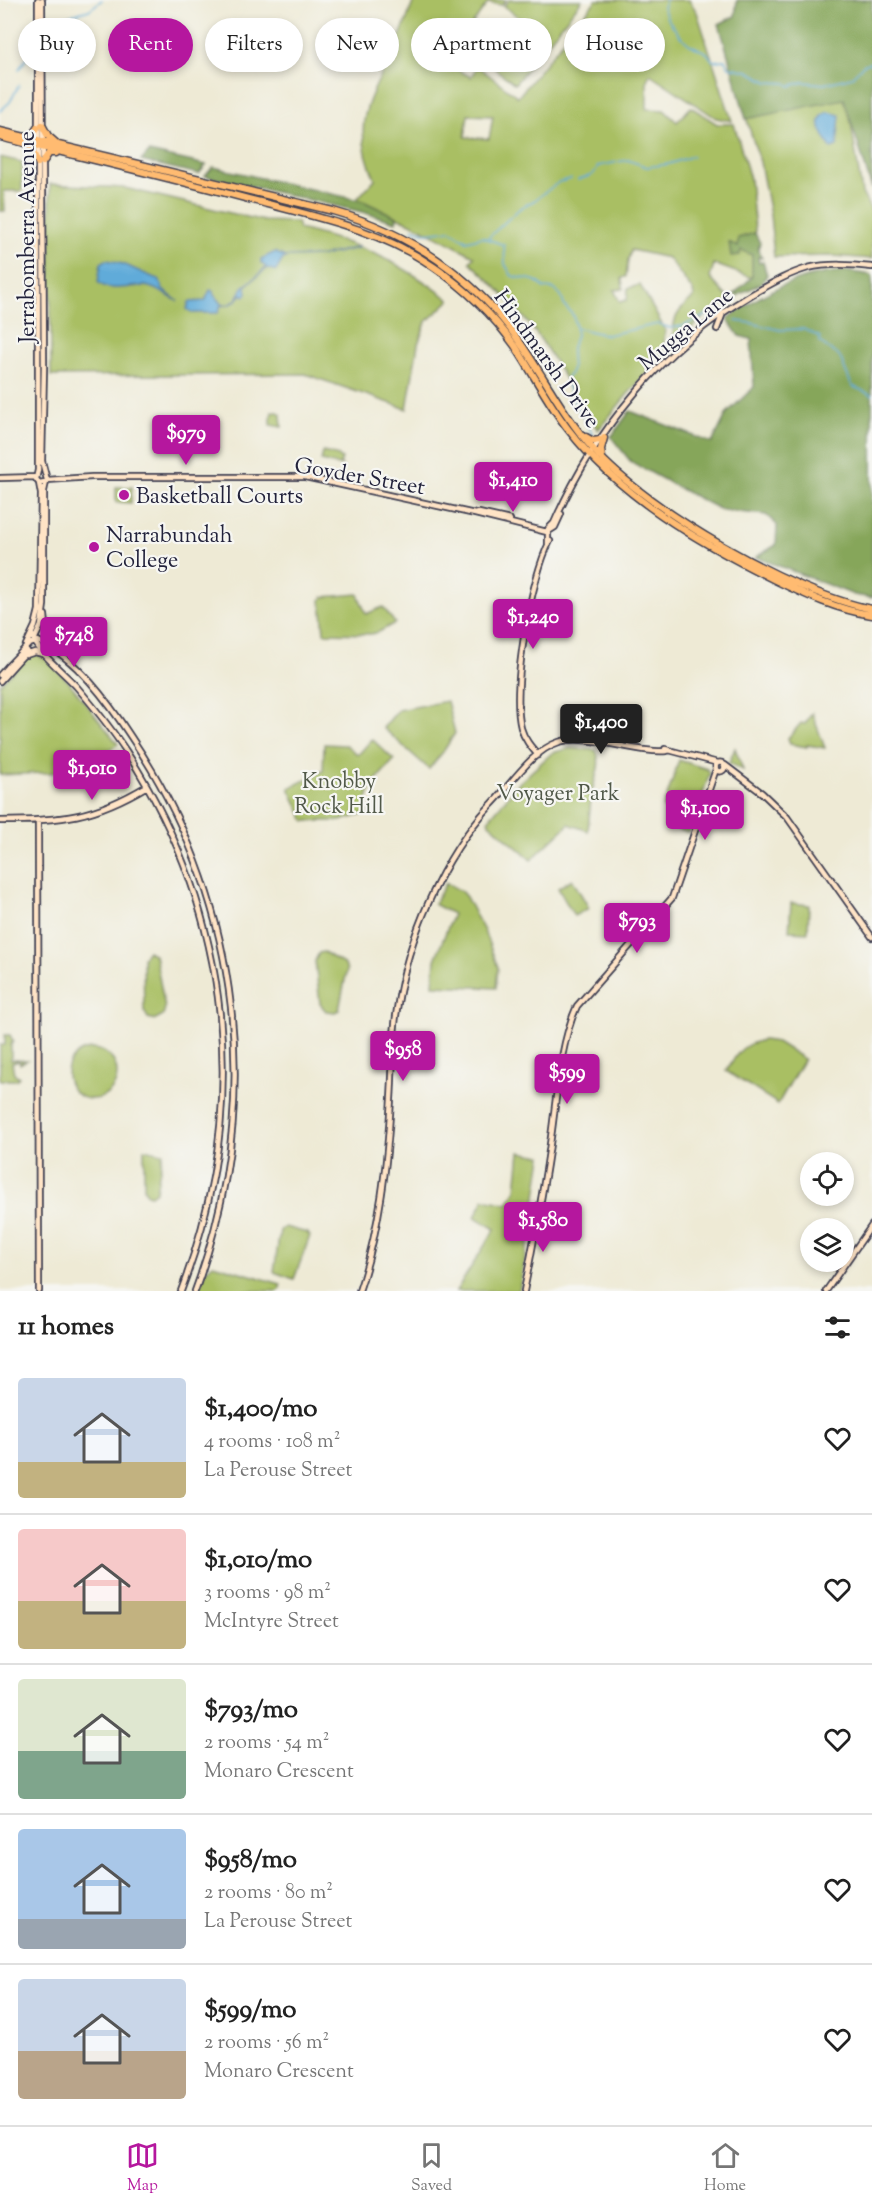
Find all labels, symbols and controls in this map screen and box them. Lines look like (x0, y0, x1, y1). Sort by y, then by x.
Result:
chip: Buy (18, 18, 96, 72)
chip: Rent (108, 18, 193, 72)
chip: Filters (205, 18, 303, 72)
chip: New (315, 18, 399, 72)
chip: Apartment (411, 18, 552, 72)
chip: House (564, 18, 665, 72)
street label: Jerrabomberra Avenue (13, 131, 45, 344)
street label: Mugga Lane (633, 281, 741, 380)
street label: Hindmarsh Drive (484, 284, 607, 436)
pin: $979 (150, 415, 222, 466)
text: $979 (166, 420, 206, 449)
street label: Goyder Street (292, 451, 428, 505)
pin: $1,410 (464, 462, 562, 513)
text: $1,410 (488, 467, 538, 496)
place label: Basketball Courts (136, 482, 303, 514)
marker: Basketball Courts (117, 488, 131, 502)
place label: Narrabundah College (106, 521, 233, 578)
marker: Narrabundah College (87, 540, 101, 554)
pin: $1,240 (484, 599, 582, 650)
text: $1,240 (507, 604, 559, 633)
pin: $748 (38, 617, 110, 668)
text: $748 (54, 622, 94, 651)
pin: $1,400 (552, 704, 650, 755)
text: $1,400 (574, 709, 628, 738)
pin: $1,010 (43, 750, 141, 801)
text: $1,010 (67, 755, 117, 784)
park label: Knobby Rock Hill (294, 767, 384, 824)
park label: Voyager Park (496, 779, 620, 811)
pin: $1,100 (656, 790, 754, 841)
text: $1,100 (680, 795, 730, 824)
pin: $793 (601, 903, 673, 954)
text: $793 (618, 908, 656, 937)
pin: $958 (367, 1031, 439, 1082)
text: $958 (384, 1036, 422, 1065)
pin: $599 (531, 1054, 603, 1105)
text: $599 (549, 1059, 585, 1088)
map controls (800, 1152, 854, 1272)
button: locate (800, 1152, 854, 1206)
pin: $1,580 (494, 1202, 592, 1253)
text: $1,580 (518, 1207, 568, 1236)
button: layers (800, 1218, 854, 1272)
text: 11 homes (18, 1309, 114, 1346)
icon: filters (821, 1311, 854, 1344)
text: $1,400/mo (204, 1391, 318, 1428)
icon: home (66, 1402, 138, 1474)
icon: heart (821, 1422, 854, 1455)
text: 4 rooms · 108 m² (204, 1428, 340, 1457)
text: La Perouse Street (204, 1457, 352, 1486)
text: $1,010/mo (204, 1542, 312, 1579)
icon: home (66, 1553, 138, 1625)
icon: heart (821, 1573, 854, 1606)
text: 3 rooms · 98 m² (204, 1579, 331, 1608)
text: McIntyre Street (204, 1608, 339, 1637)
text: $793/mo (204, 1692, 298, 1729)
icon: home (66, 1703, 138, 1775)
icon: heart (821, 1723, 854, 1756)
text: 2 rooms · 54 m² (204, 1729, 329, 1758)
text: Monaro Crescent (204, 1758, 354, 1787)
text: $958/mo (204, 1842, 297, 1879)
icon: home (66, 1853, 138, 1925)
icon: heart (821, 1873, 854, 1906)
text: 2 rooms · 80 m² (204, 1879, 333, 1908)
text: La Perouse Street (204, 1908, 352, 1937)
text: $599/mo (204, 1992, 297, 2029)
icon: home (66, 2003, 138, 2075)
icon: heart (821, 2023, 854, 2056)
text: 2 rooms · 56 m² (204, 2029, 329, 2058)
text: Monaro Crescent (204, 2058, 354, 2087)
tab: Map (126, 2139, 159, 2198)
tab: Saved (411, 2139, 452, 2198)
tab: Home (704, 2139, 746, 2198)

